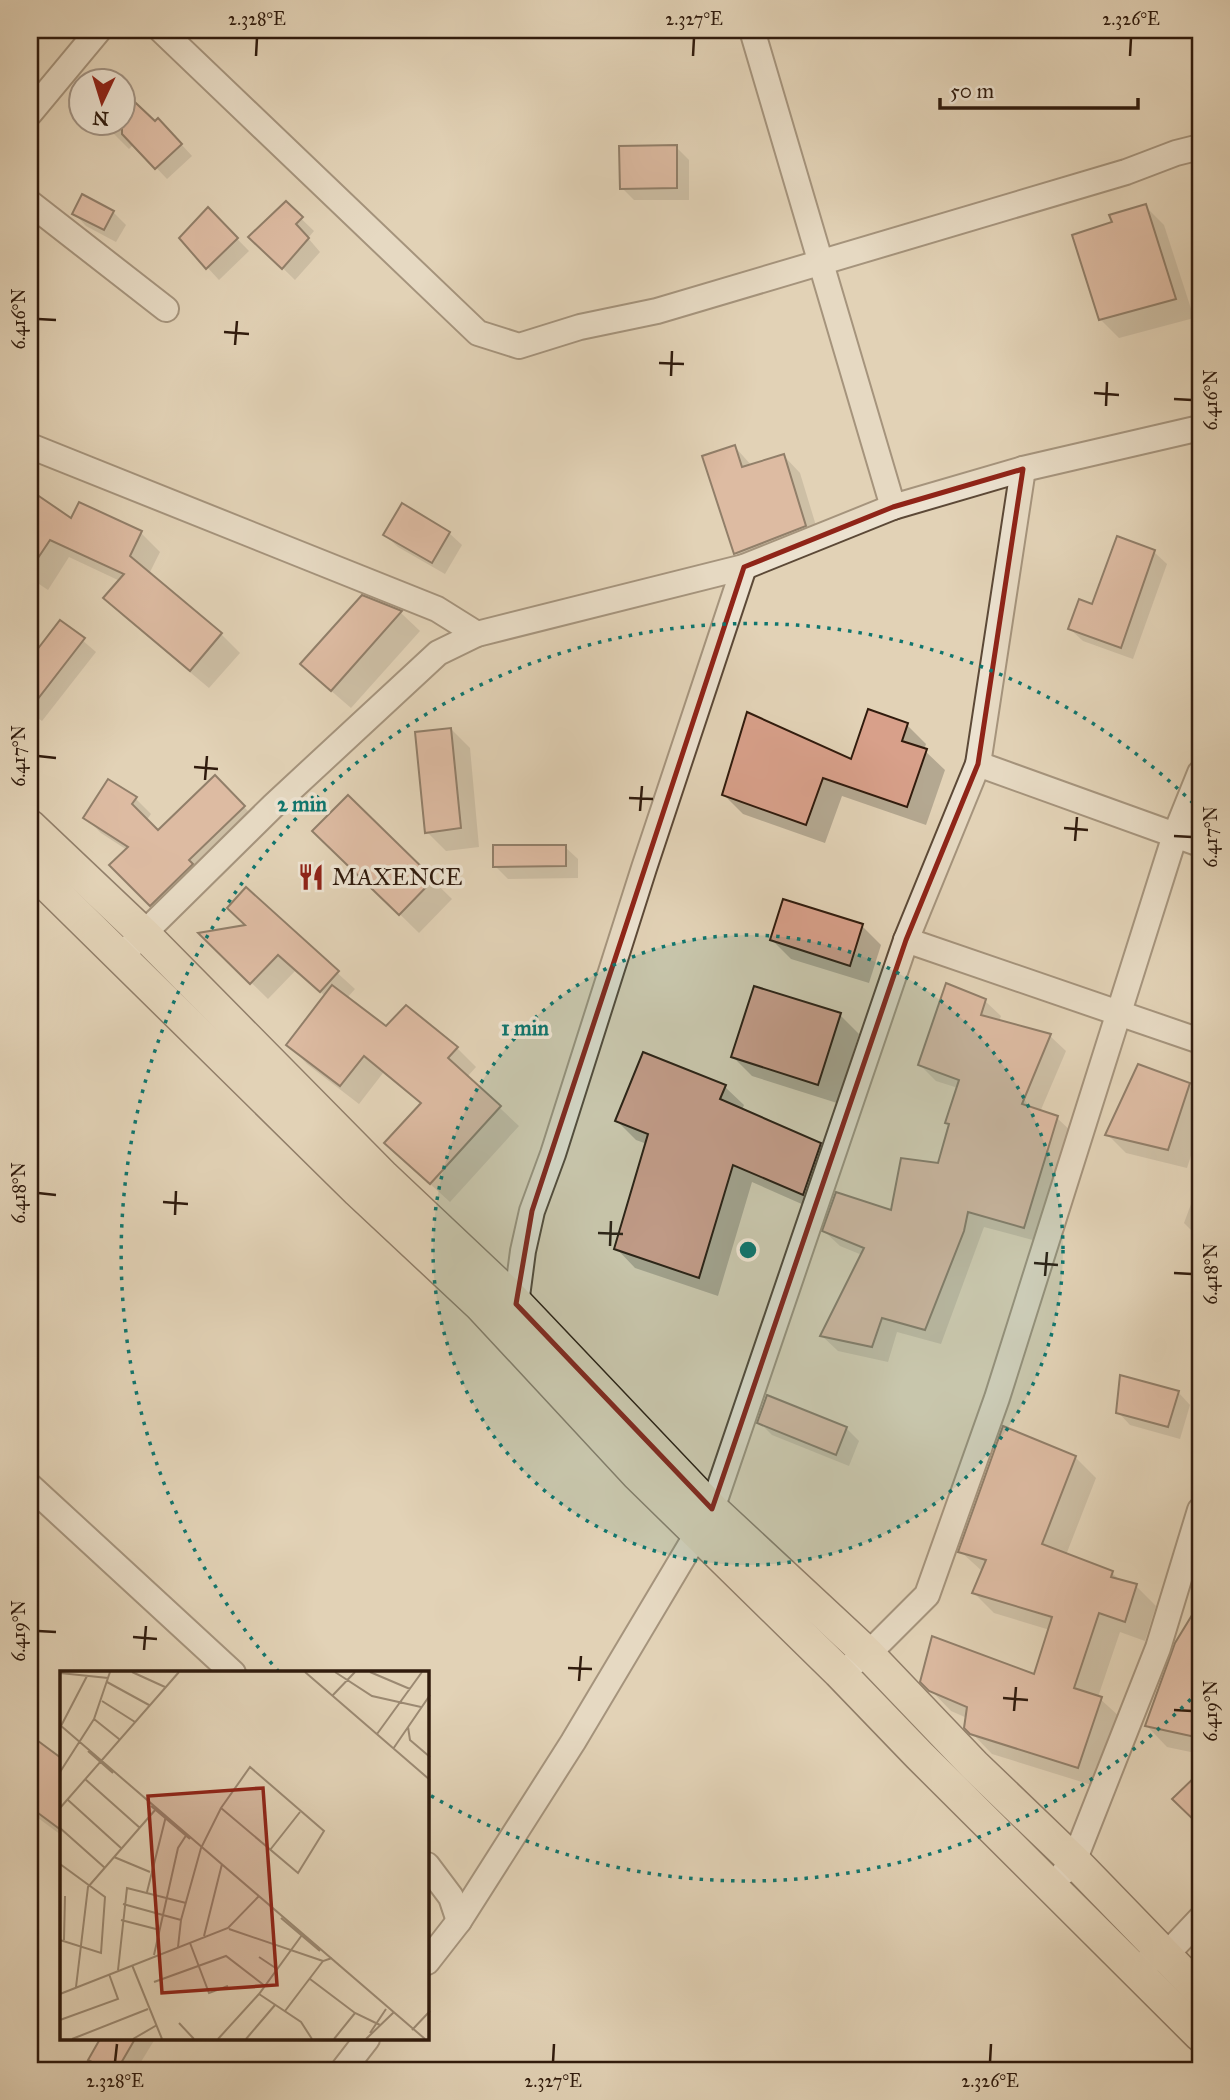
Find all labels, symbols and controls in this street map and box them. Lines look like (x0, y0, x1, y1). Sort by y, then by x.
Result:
text: 2.328°E (228, 8, 286, 30)
text: 2.327°E (665, 8, 723, 30)
text: 2.326°E (1102, 8, 1160, 30)
north arrow (66, 66, 136, 136)
scale bar (940, 66, 1137, 110)
text: 50 m (950, 78, 995, 104)
text: N (92, 106, 110, 130)
text: 6.416°N (8, 288, 30, 350)
text: 6.416°N (1200, 369, 1222, 431)
text: 6.417°N (8, 725, 30, 787)
text: 2 min (277, 791, 327, 817)
text: 6.417°N (1200, 806, 1222, 868)
restaurant icon: MAXENCE (296, 862, 326, 892)
place label: MAXENCE (332, 862, 462, 892)
text: 1 min (501, 1015, 549, 1041)
text: 6.418°N (8, 1162, 30, 1224)
centre of rings (736, 1238, 760, 1262)
text: 6.418°N (1200, 1243, 1222, 1305)
text: 6.419°N (8, 1600, 30, 1662)
inset map (60, 1671, 429, 2040)
text: 6.419°N (1200, 1680, 1222, 1742)
text: 2.328°E (86, 2070, 144, 2092)
text: 2.327°E (524, 2070, 582, 2092)
text: 2.326°E (961, 2070, 1019, 2092)

